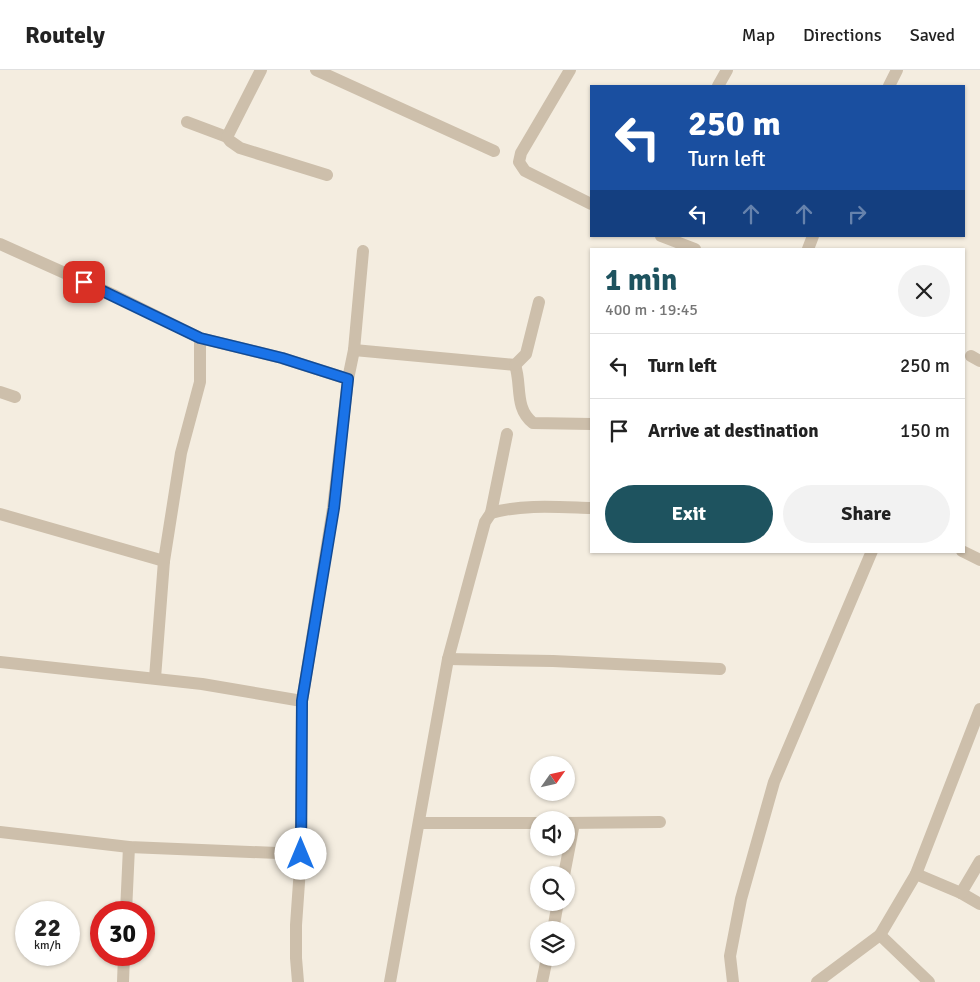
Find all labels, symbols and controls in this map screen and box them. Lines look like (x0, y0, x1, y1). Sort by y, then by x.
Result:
text: Routely (25, 20, 105, 50)
text: Map (742, 24, 775, 46)
text: Directions (803, 24, 882, 46)
text: Saved (910, 24, 955, 46)
text: 250 m (688, 102, 781, 145)
icon: left (605, 105, 670, 170)
text: Turn left (688, 145, 766, 172)
icon: left (684, 200, 712, 228)
icon: ahead (737, 200, 765, 228)
icon: ahead (790, 200, 818, 228)
icon: right (843, 200, 871, 228)
pin (63, 261, 105, 303)
text: 1 min (605, 262, 677, 299)
button: close (898, 265, 950, 317)
icon: arrive (70, 268, 98, 296)
text: 400 m · 19:45 (605, 300, 698, 320)
icon: left (605, 352, 633, 380)
text: Turn left (648, 354, 717, 378)
text: 250 m (900, 354, 950, 378)
icon: arrive (605, 417, 633, 445)
text: Arrive at destination (648, 419, 819, 443)
text: 150 m (900, 419, 950, 443)
button: Exit (605, 485, 773, 543)
button: Share (783, 485, 950, 543)
north arrow (530, 756, 575, 801)
map controls (530, 756, 575, 966)
button: sound (530, 811, 575, 856)
position arrow (274, 827, 326, 879)
button: search (530, 866, 575, 911)
speed limit sign: 30 (90, 901, 155, 966)
text: 22 (34, 912, 61, 943)
button: layers (530, 921, 575, 966)
text: km/h (34, 938, 61, 953)

